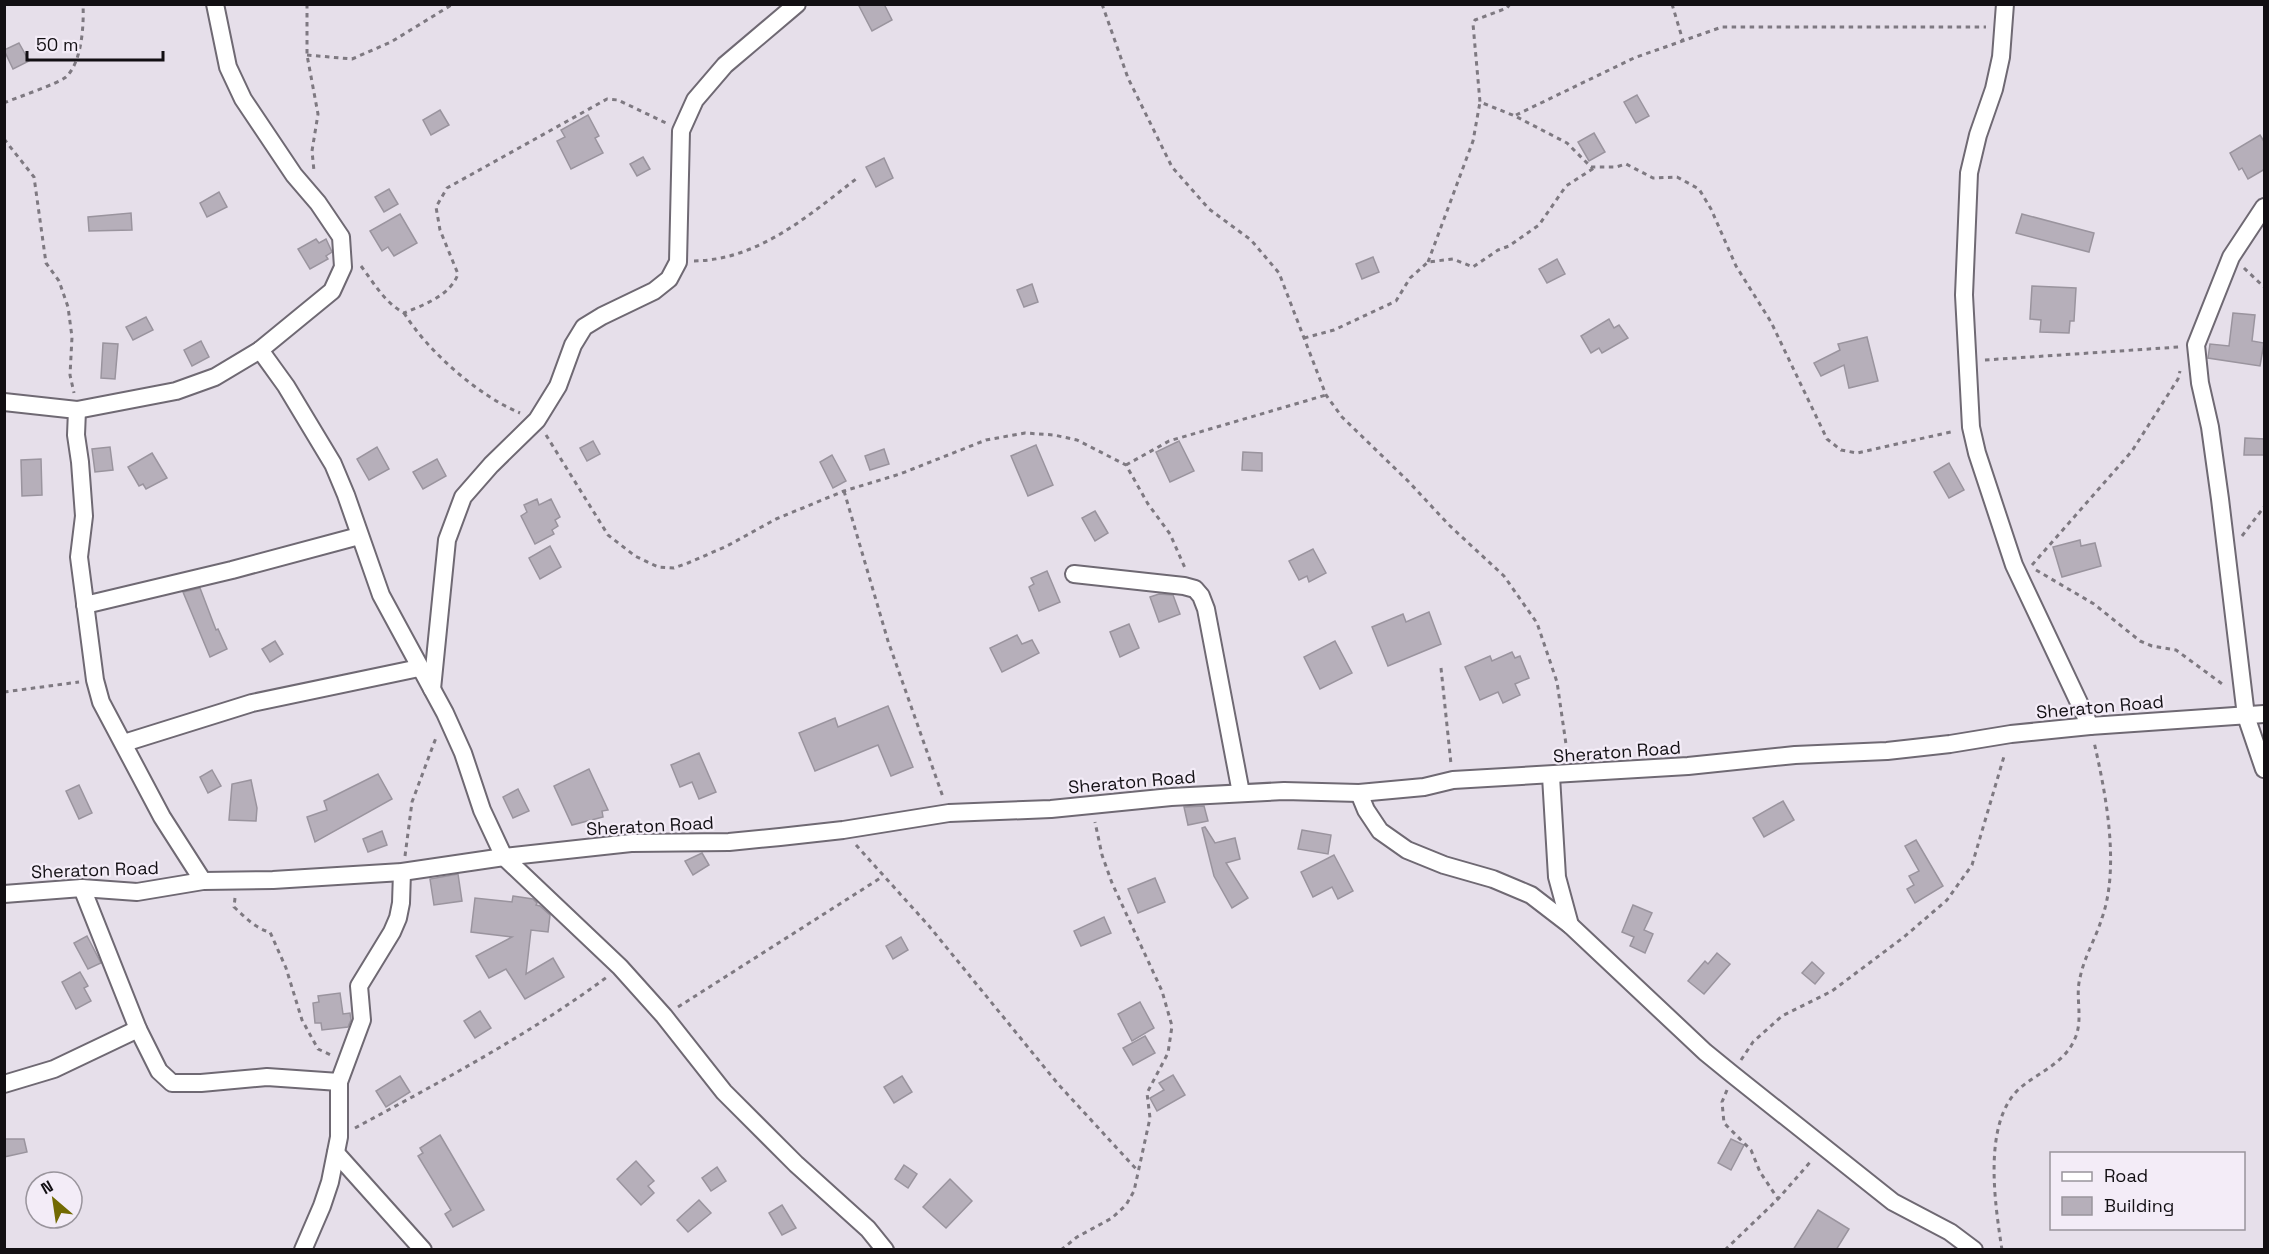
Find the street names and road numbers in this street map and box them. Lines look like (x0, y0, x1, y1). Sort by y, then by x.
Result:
street label: Sheraton Road (2035, 689, 2165, 724)
street label: Sheraton Road (1552, 736, 1682, 767)
street label: Sheraton Road (1067, 764, 1197, 799)
street label: Sheraton Road (586, 811, 714, 840)
street label: Sheraton Road (31, 856, 159, 883)

